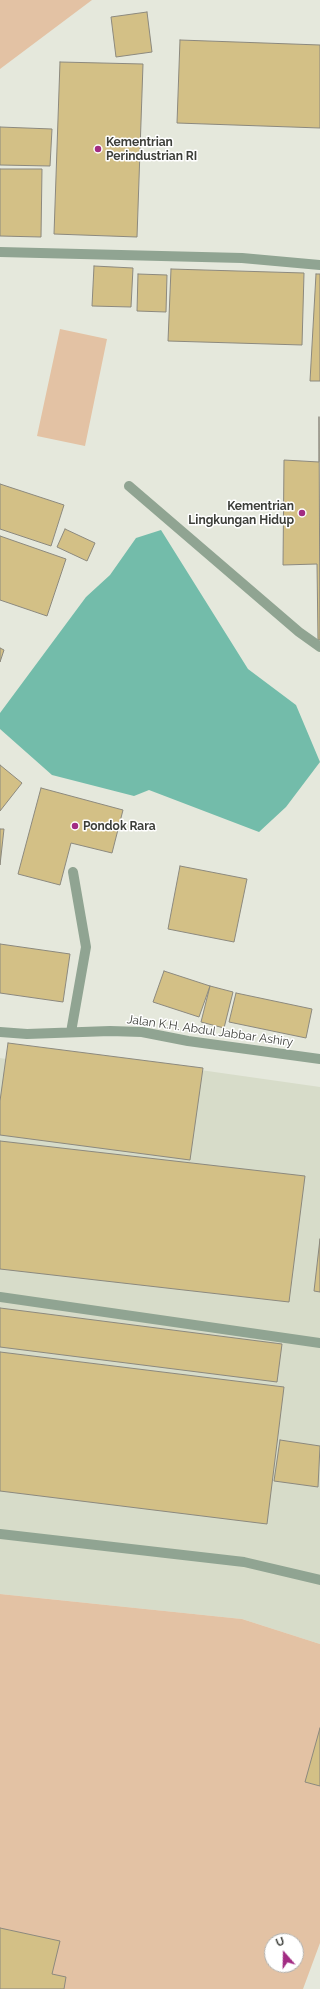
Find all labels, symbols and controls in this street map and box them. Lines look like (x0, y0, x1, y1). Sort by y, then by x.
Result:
place label: Kementrian Perindustrian RI (106, 135, 197, 163)
marker: Kementrian Perindustrian RI (93, 144, 103, 154)
place label: Kementrian Lingkungan Hidup (188, 499, 294, 527)
marker: Kementrian Lingkungan Hidup (297, 508, 307, 518)
place label: Pondok Rara (83, 819, 156, 833)
marker: Pondok Rara (70, 821, 80, 831)
street label: Jalan K.H. Abdul Jabbar Ashiry (126, 1012, 294, 1050)
north arrow (264, 1933, 304, 1973)
text: U (274, 1935, 286, 1950)

